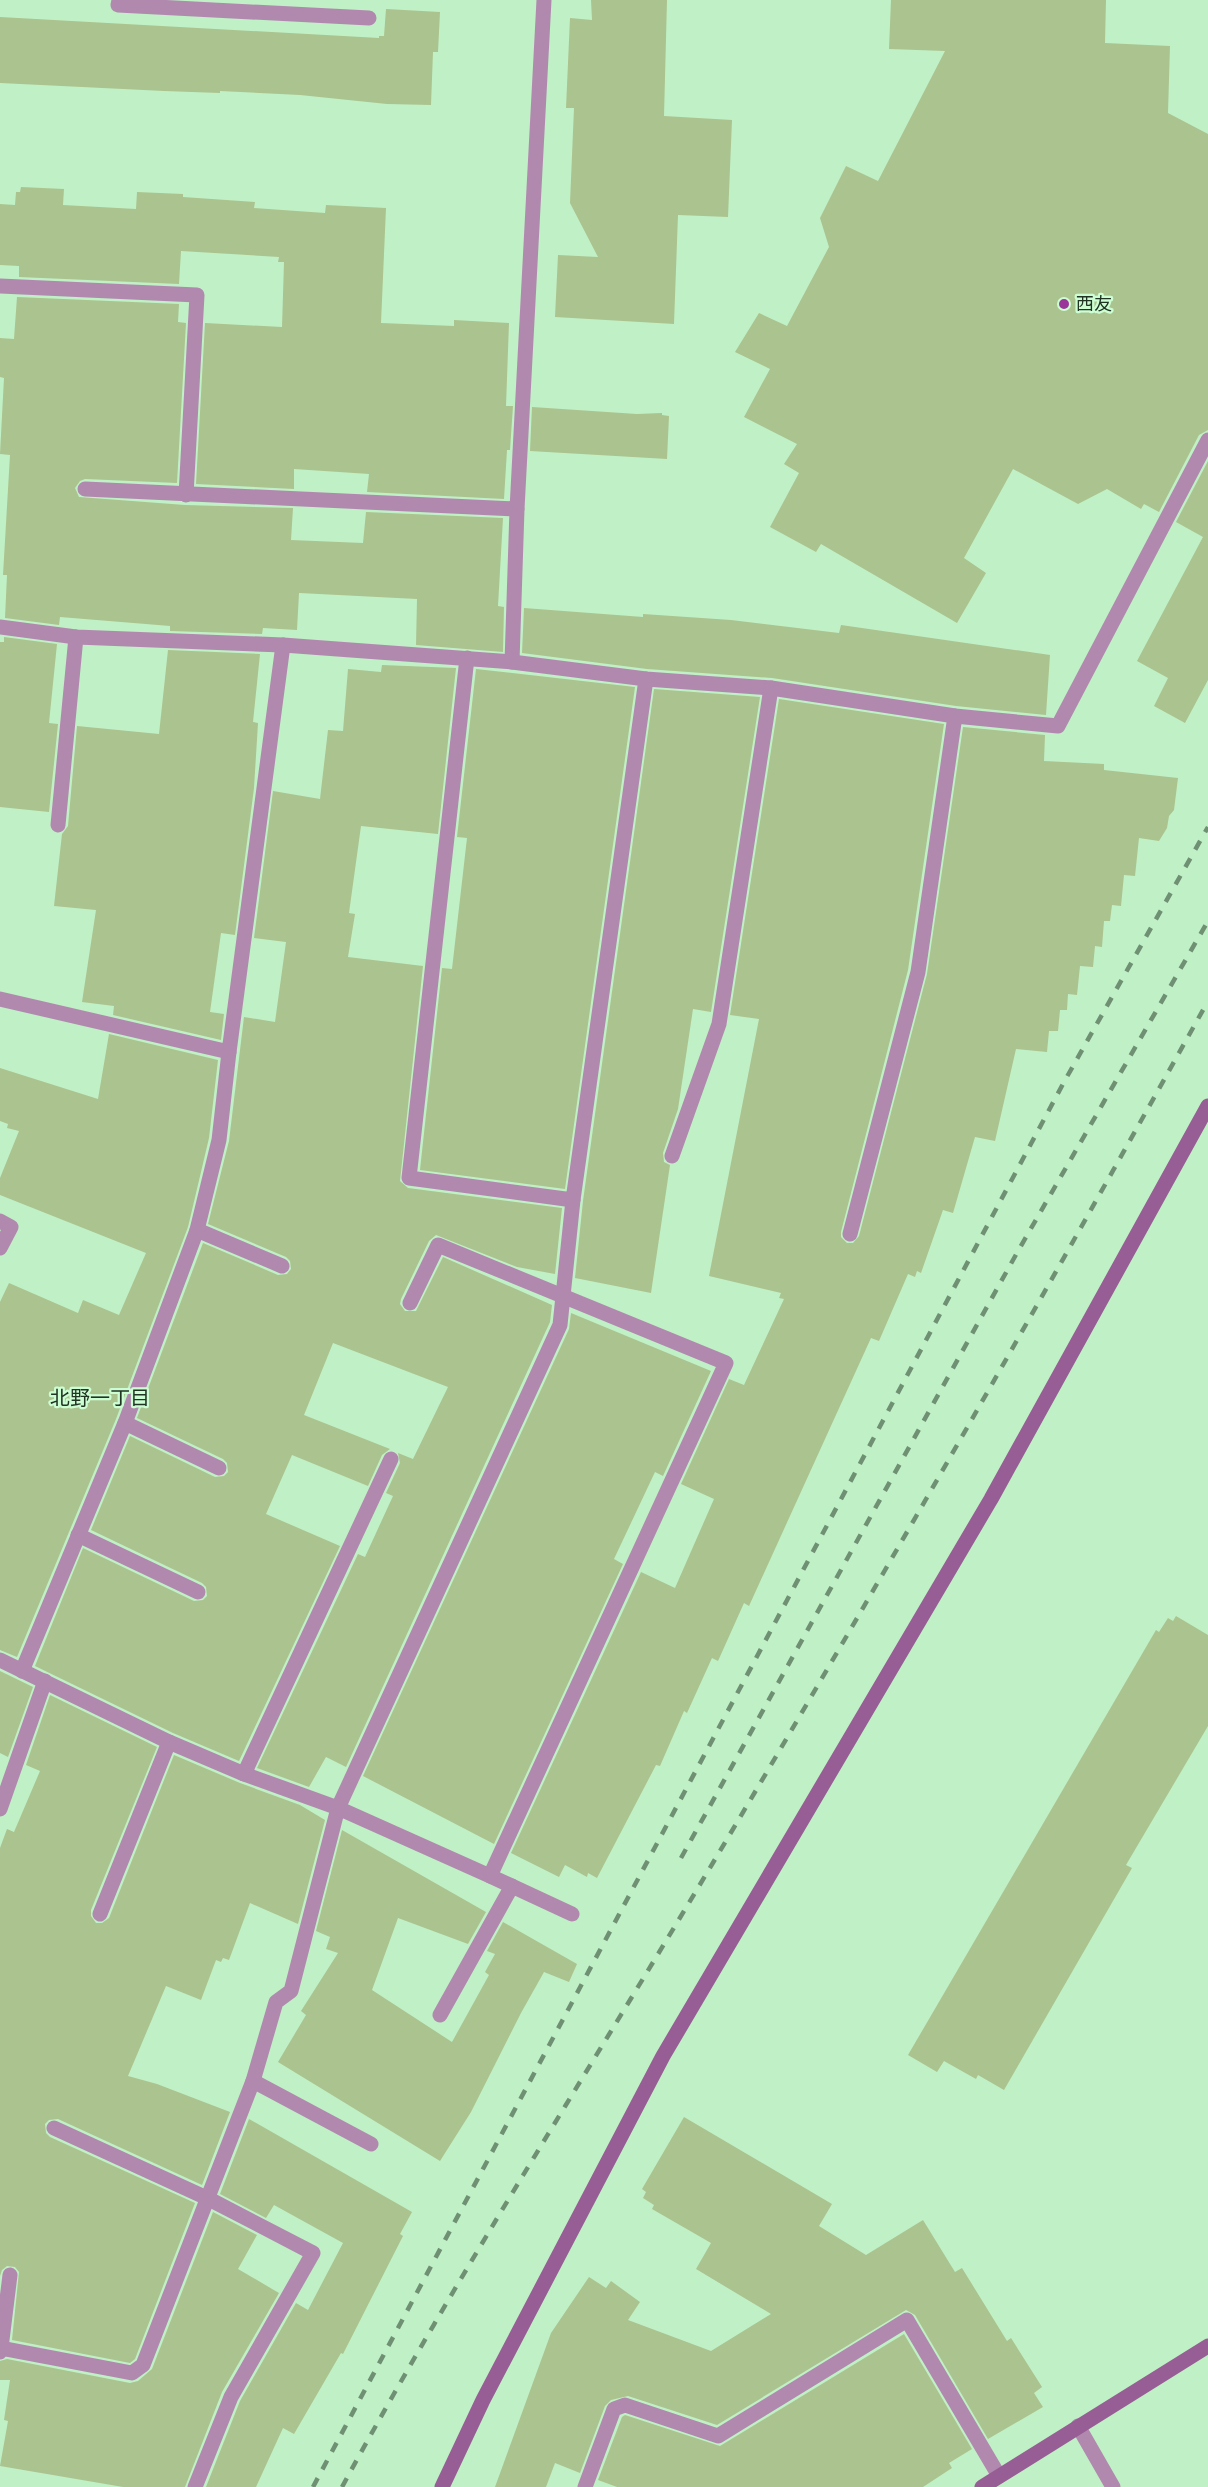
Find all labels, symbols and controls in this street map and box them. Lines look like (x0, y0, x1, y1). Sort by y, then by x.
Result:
place label: 西友 (1076, 292, 1112, 314)
marker: 西友 (1057, 297, 1071, 311)
district label: 北野一丁目 (50, 1385, 150, 1409)

